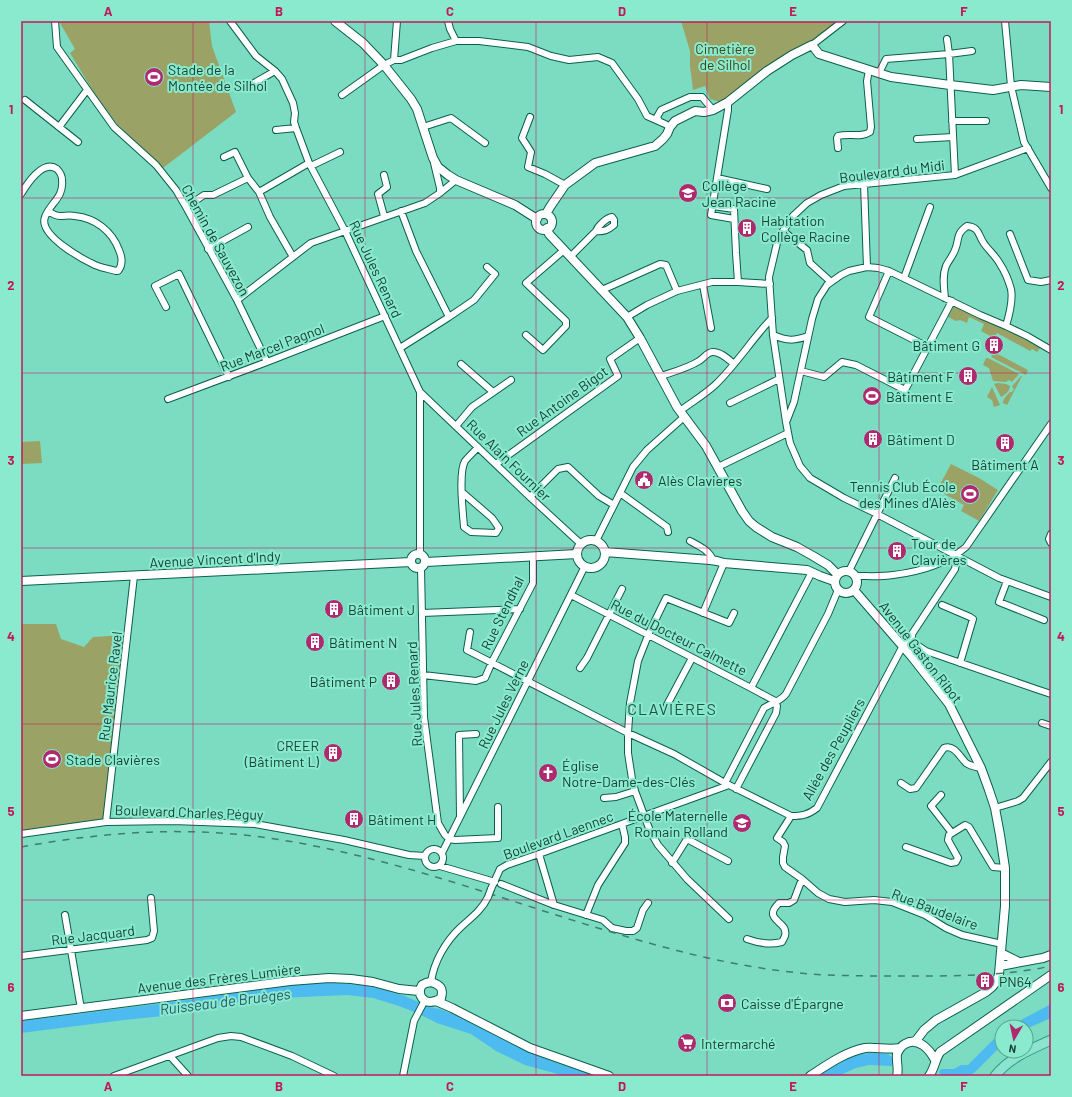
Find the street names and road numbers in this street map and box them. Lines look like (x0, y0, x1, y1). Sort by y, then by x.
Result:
street label: Boulevard du Midi (838, 156, 946, 186)
street label: Chemin de Sauvezon (178, 181, 254, 299)
street label: Rue Jules Renard (346, 218, 406, 320)
street label: Rue Marcel Pagnol (217, 319, 327, 375)
street label: Rue Antoine Bigot (513, 362, 611, 440)
street label: Rue Alain Fournier (463, 416, 555, 504)
street label: Avenue Vincent d'Indy (149, 547, 282, 571)
street label: Rue Stendhal (477, 573, 527, 653)
street label: Rue du Docteur Calmette (608, 595, 750, 679)
street label: Avenue Gaston Ribot (876, 598, 966, 706)
street label: Rue Maurice Ravel (95, 630, 125, 742)
street label: Rue Jules Renard (403, 641, 425, 747)
street label: Rue Jules Verne (474, 657, 532, 751)
street label: Allée des Peupliers (798, 695, 868, 803)
street label: Boulevard Charles Péguy (114, 801, 264, 823)
street label: Boulevard Laennec (501, 807, 615, 863)
street label: Rue Baudelaire (889, 885, 981, 933)
street label: Rue Jacquard (50, 921, 136, 949)
street label: Avenue des Frères Lumière (136, 960, 302, 996)

